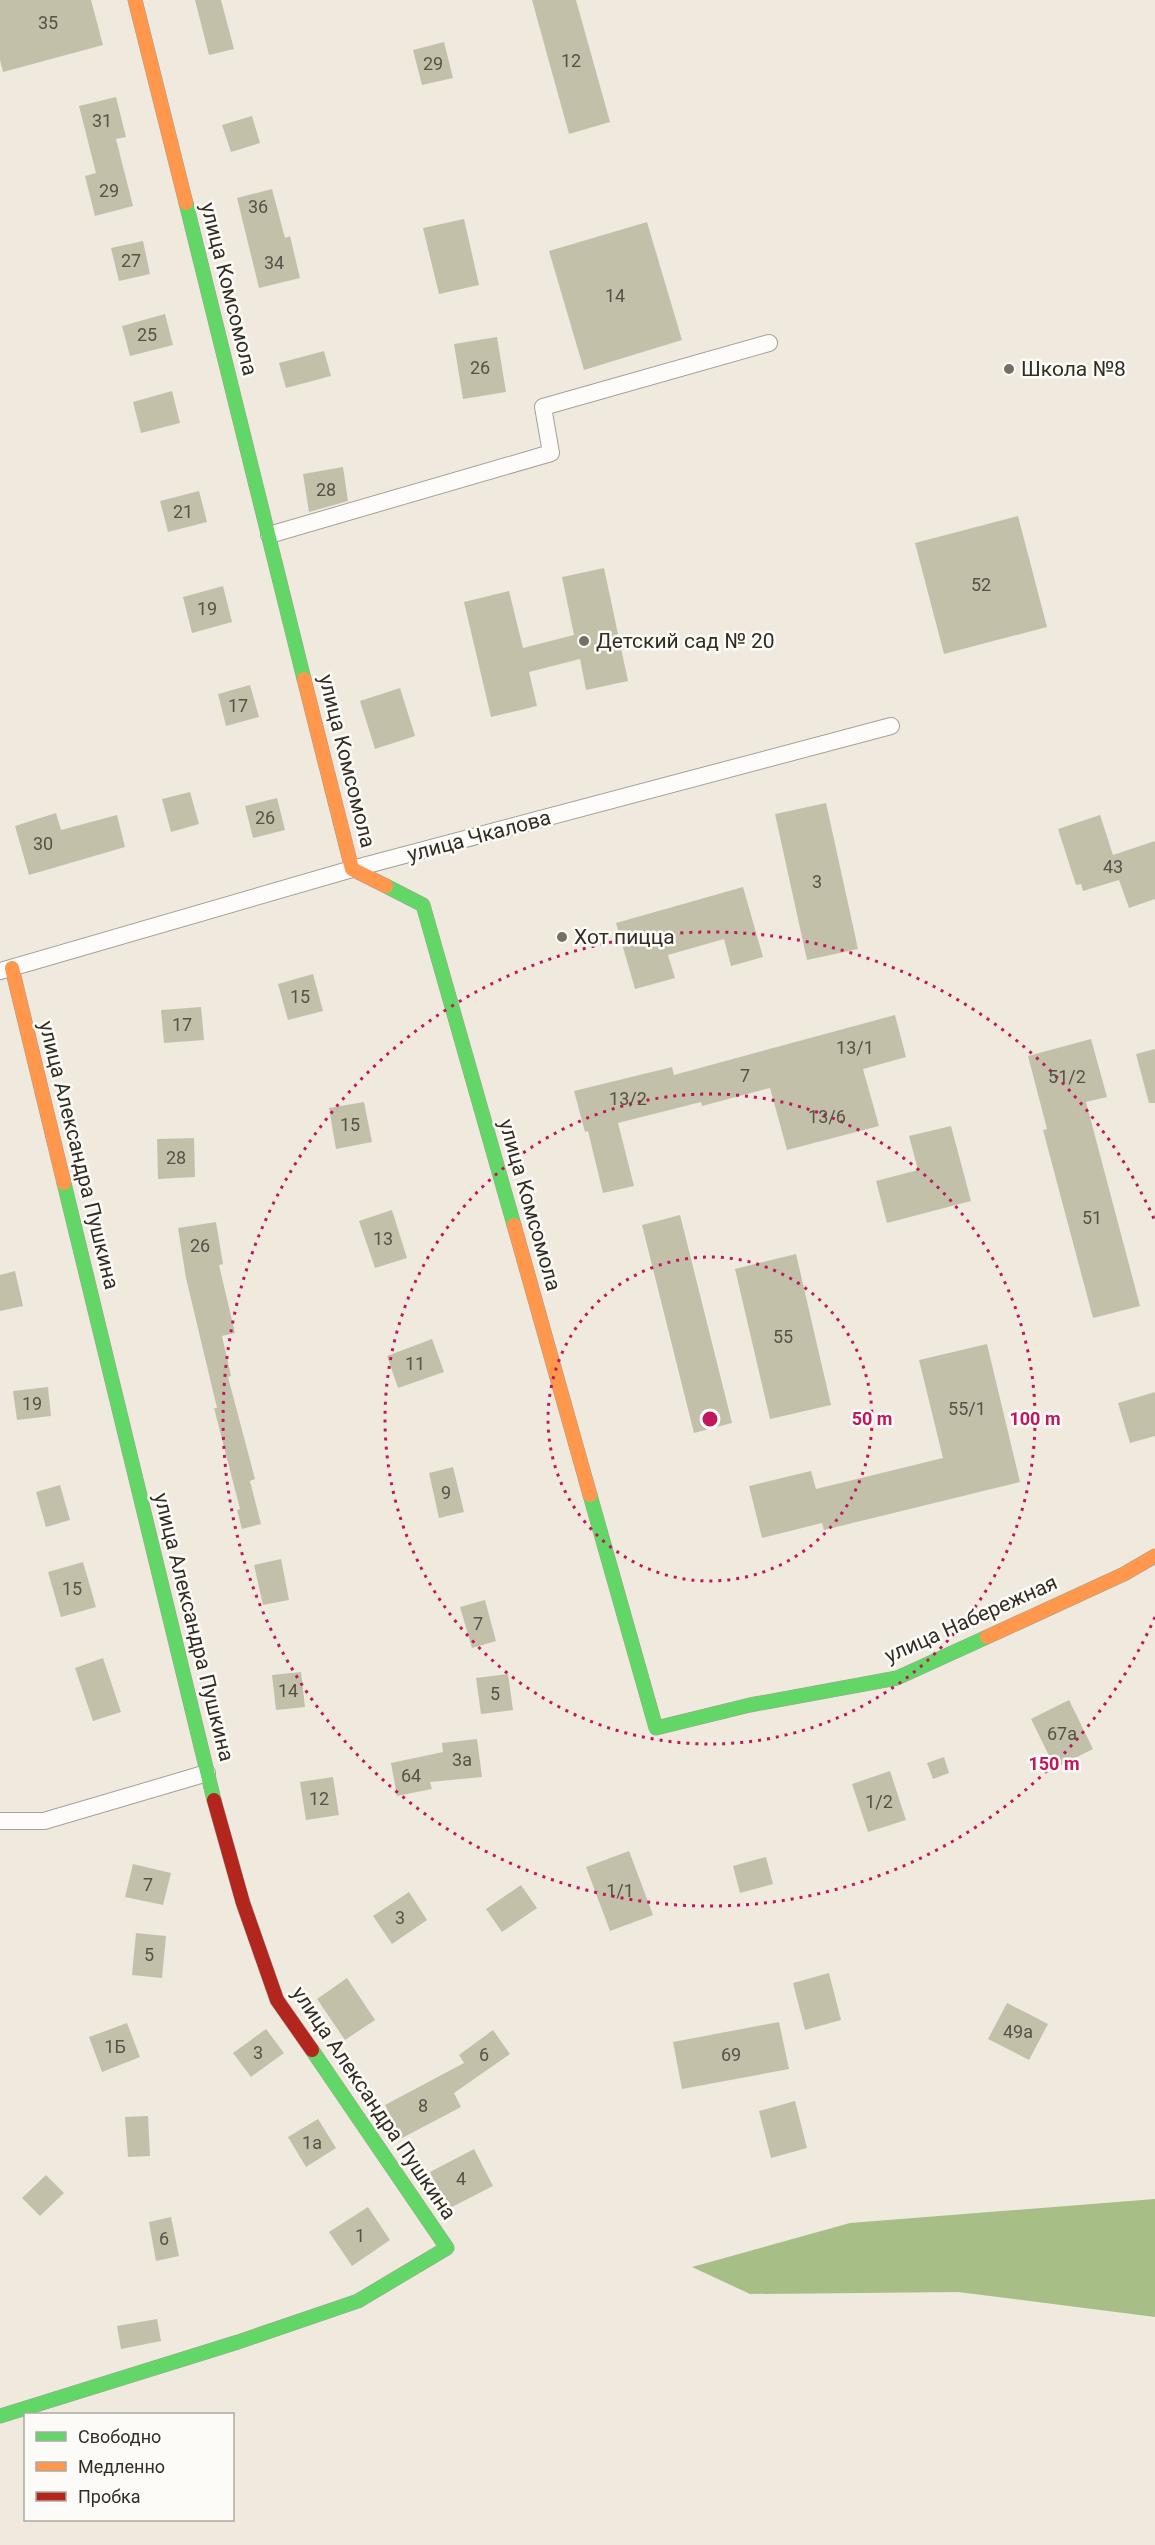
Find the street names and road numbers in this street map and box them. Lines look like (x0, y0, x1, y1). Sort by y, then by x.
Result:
street label: улица Комсомола (196, 200, 262, 378)
street label: улица Комсомола (314, 672, 380, 850)
street label: улица Чкалова (405, 805, 553, 867)
street label: улица Александра Пушкина (34, 1018, 124, 1292)
street label: улица Комсомола (494, 1116, 566, 1294)
street label: улица Александра Пушкина (149, 1490, 239, 1764)
street label: улица Набережная (881, 1570, 1061, 1668)
street label: улица Александра Пушкина (287, 1982, 461, 2224)

